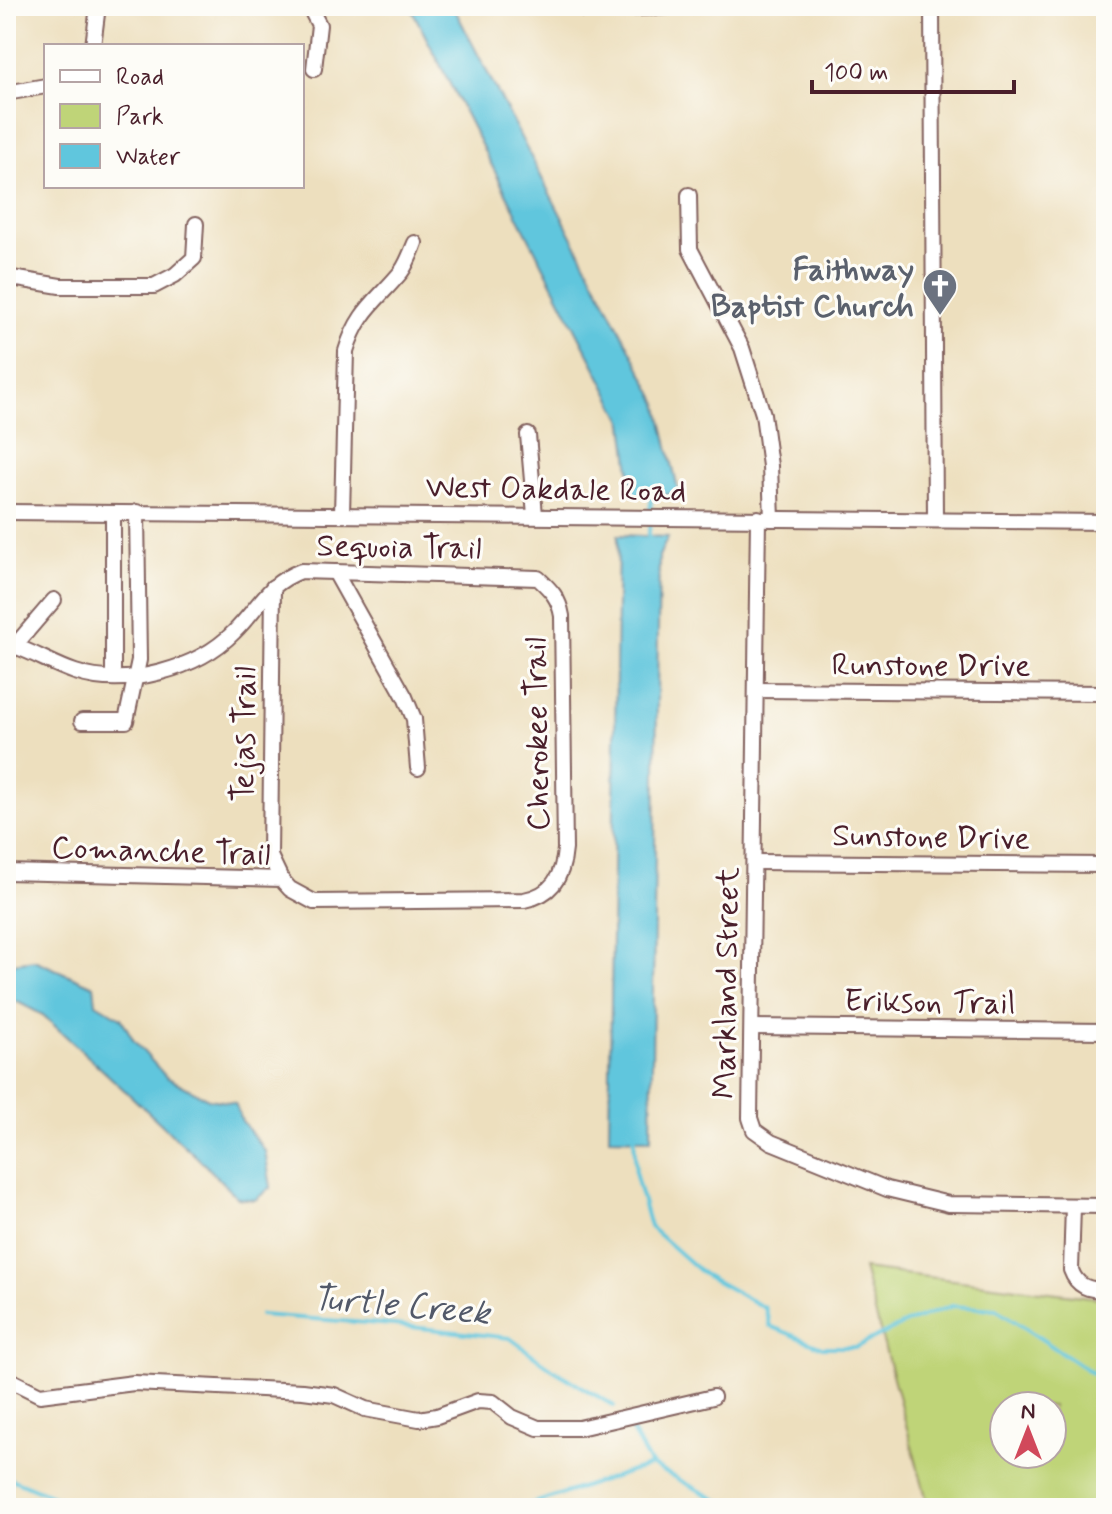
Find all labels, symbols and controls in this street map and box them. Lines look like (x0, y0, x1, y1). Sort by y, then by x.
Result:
legend (44, 44, 304, 188)
scale bar (812, 44, 1014, 94)
text: 100 m (824, 58, 888, 89)
text: Road (116, 62, 164, 93)
text: Park (116, 102, 164, 133)
text: Water (116, 142, 181, 173)
place label: Faithway Baptist Church (711, 249, 914, 328)
church icon: Faithway Baptist Church (921, 267, 959, 317)
street label: West Oakdale Road (425, 467, 687, 513)
street label: Sequoia Trail (316, 526, 482, 570)
street label: Cherokee Trail (515, 637, 561, 831)
street label: Runstone Drive (832, 645, 1030, 687)
street label: Tejas Trail (223, 666, 267, 802)
street label: Sunstone Drive (832, 815, 1030, 861)
street label: Comanche Trail (51, 827, 271, 877)
street label: Markland Street (704, 867, 750, 1099)
street label: Erikson Trail (844, 981, 1016, 1025)
water label: Turtle Creek (310, 1276, 493, 1337)
north arrow (988, 1390, 1068, 1470)
text: N (1021, 1398, 1035, 1426)

